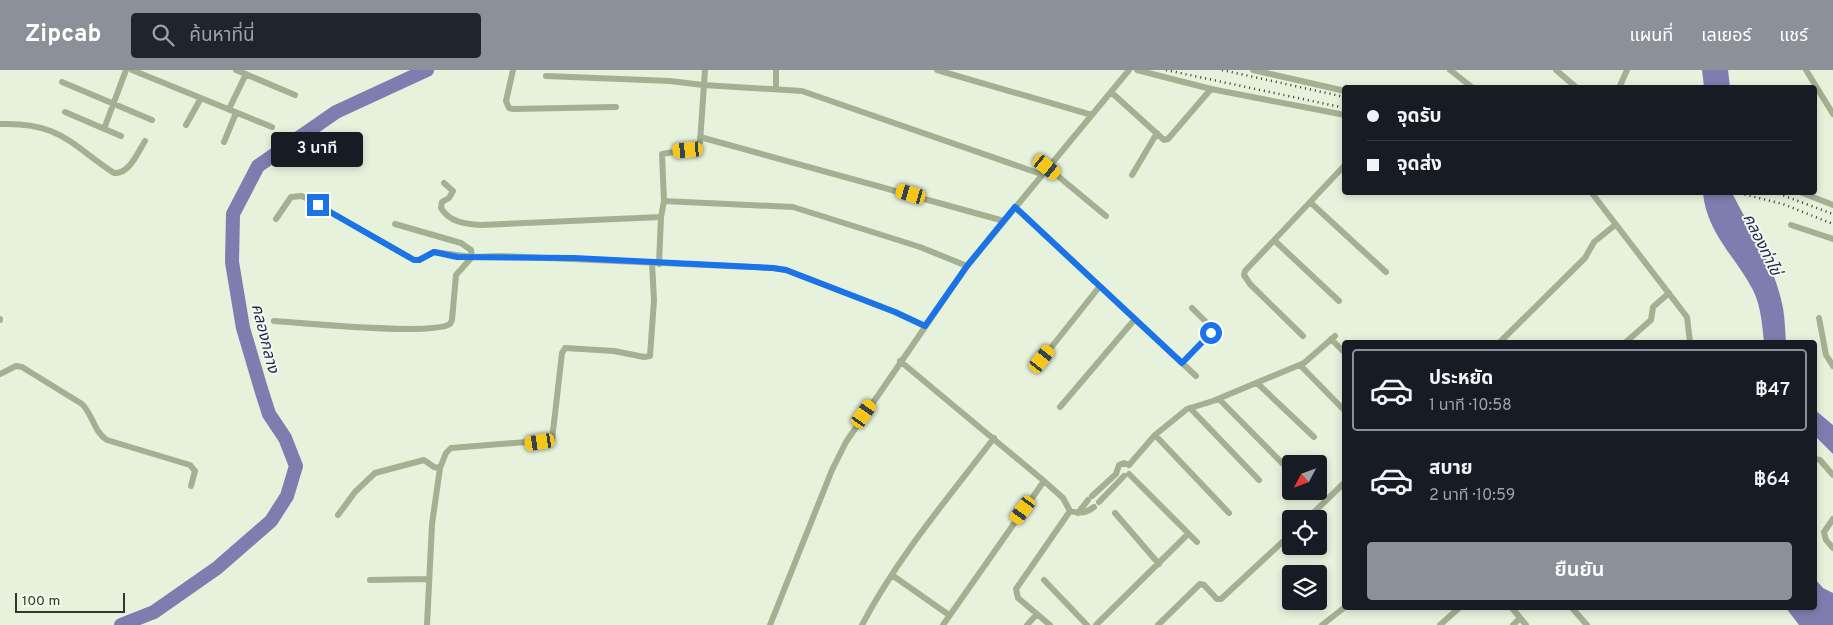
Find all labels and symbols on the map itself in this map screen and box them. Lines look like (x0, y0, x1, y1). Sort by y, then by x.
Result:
callout: 3 นาที (272, 132, 364, 168)
car (672, 141, 703, 159)
car (1030, 152, 1063, 182)
car (894, 183, 927, 205)
route end (307, 194, 329, 216)
water label: คลองท่าไข่ (1738, 211, 1786, 281)
water label: คลองกลาง (246, 302, 283, 377)
route start (1200, 322, 1222, 344)
car (1026, 343, 1057, 375)
car (849, 397, 878, 431)
car (524, 432, 555, 452)
north arrow (1282, 455, 1328, 500)
car (1008, 493, 1037, 527)
scale bar (15, 590, 125, 613)

